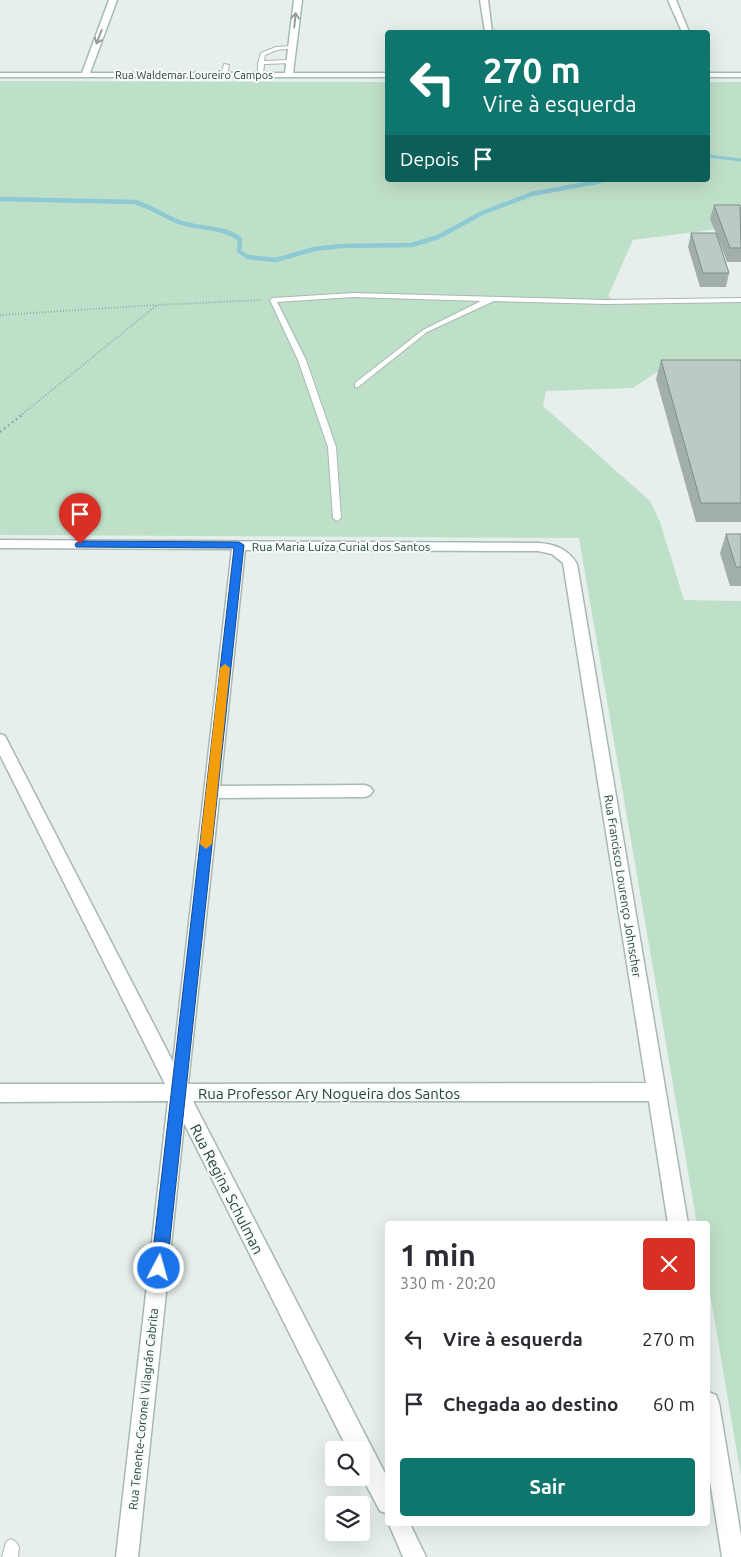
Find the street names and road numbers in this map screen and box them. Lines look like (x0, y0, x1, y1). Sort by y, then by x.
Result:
street label: Rua Waldemar Loureiro Campos (115, 69, 273, 81)
street label: Rua Maria Luíza Curial dos Santos (252, 540, 430, 553)
street label: Rua Francisco Lourenço Johnscher (602, 794, 644, 979)
street label: Rua Professor Ary Nogueira dos Santos (198, 1085, 460, 1102)
street label: Rua Regina Schulman (187, 1121, 267, 1257)
street label: Rua Tenente-Coronel Vilagrán Cabrita (126, 1308, 160, 1510)

